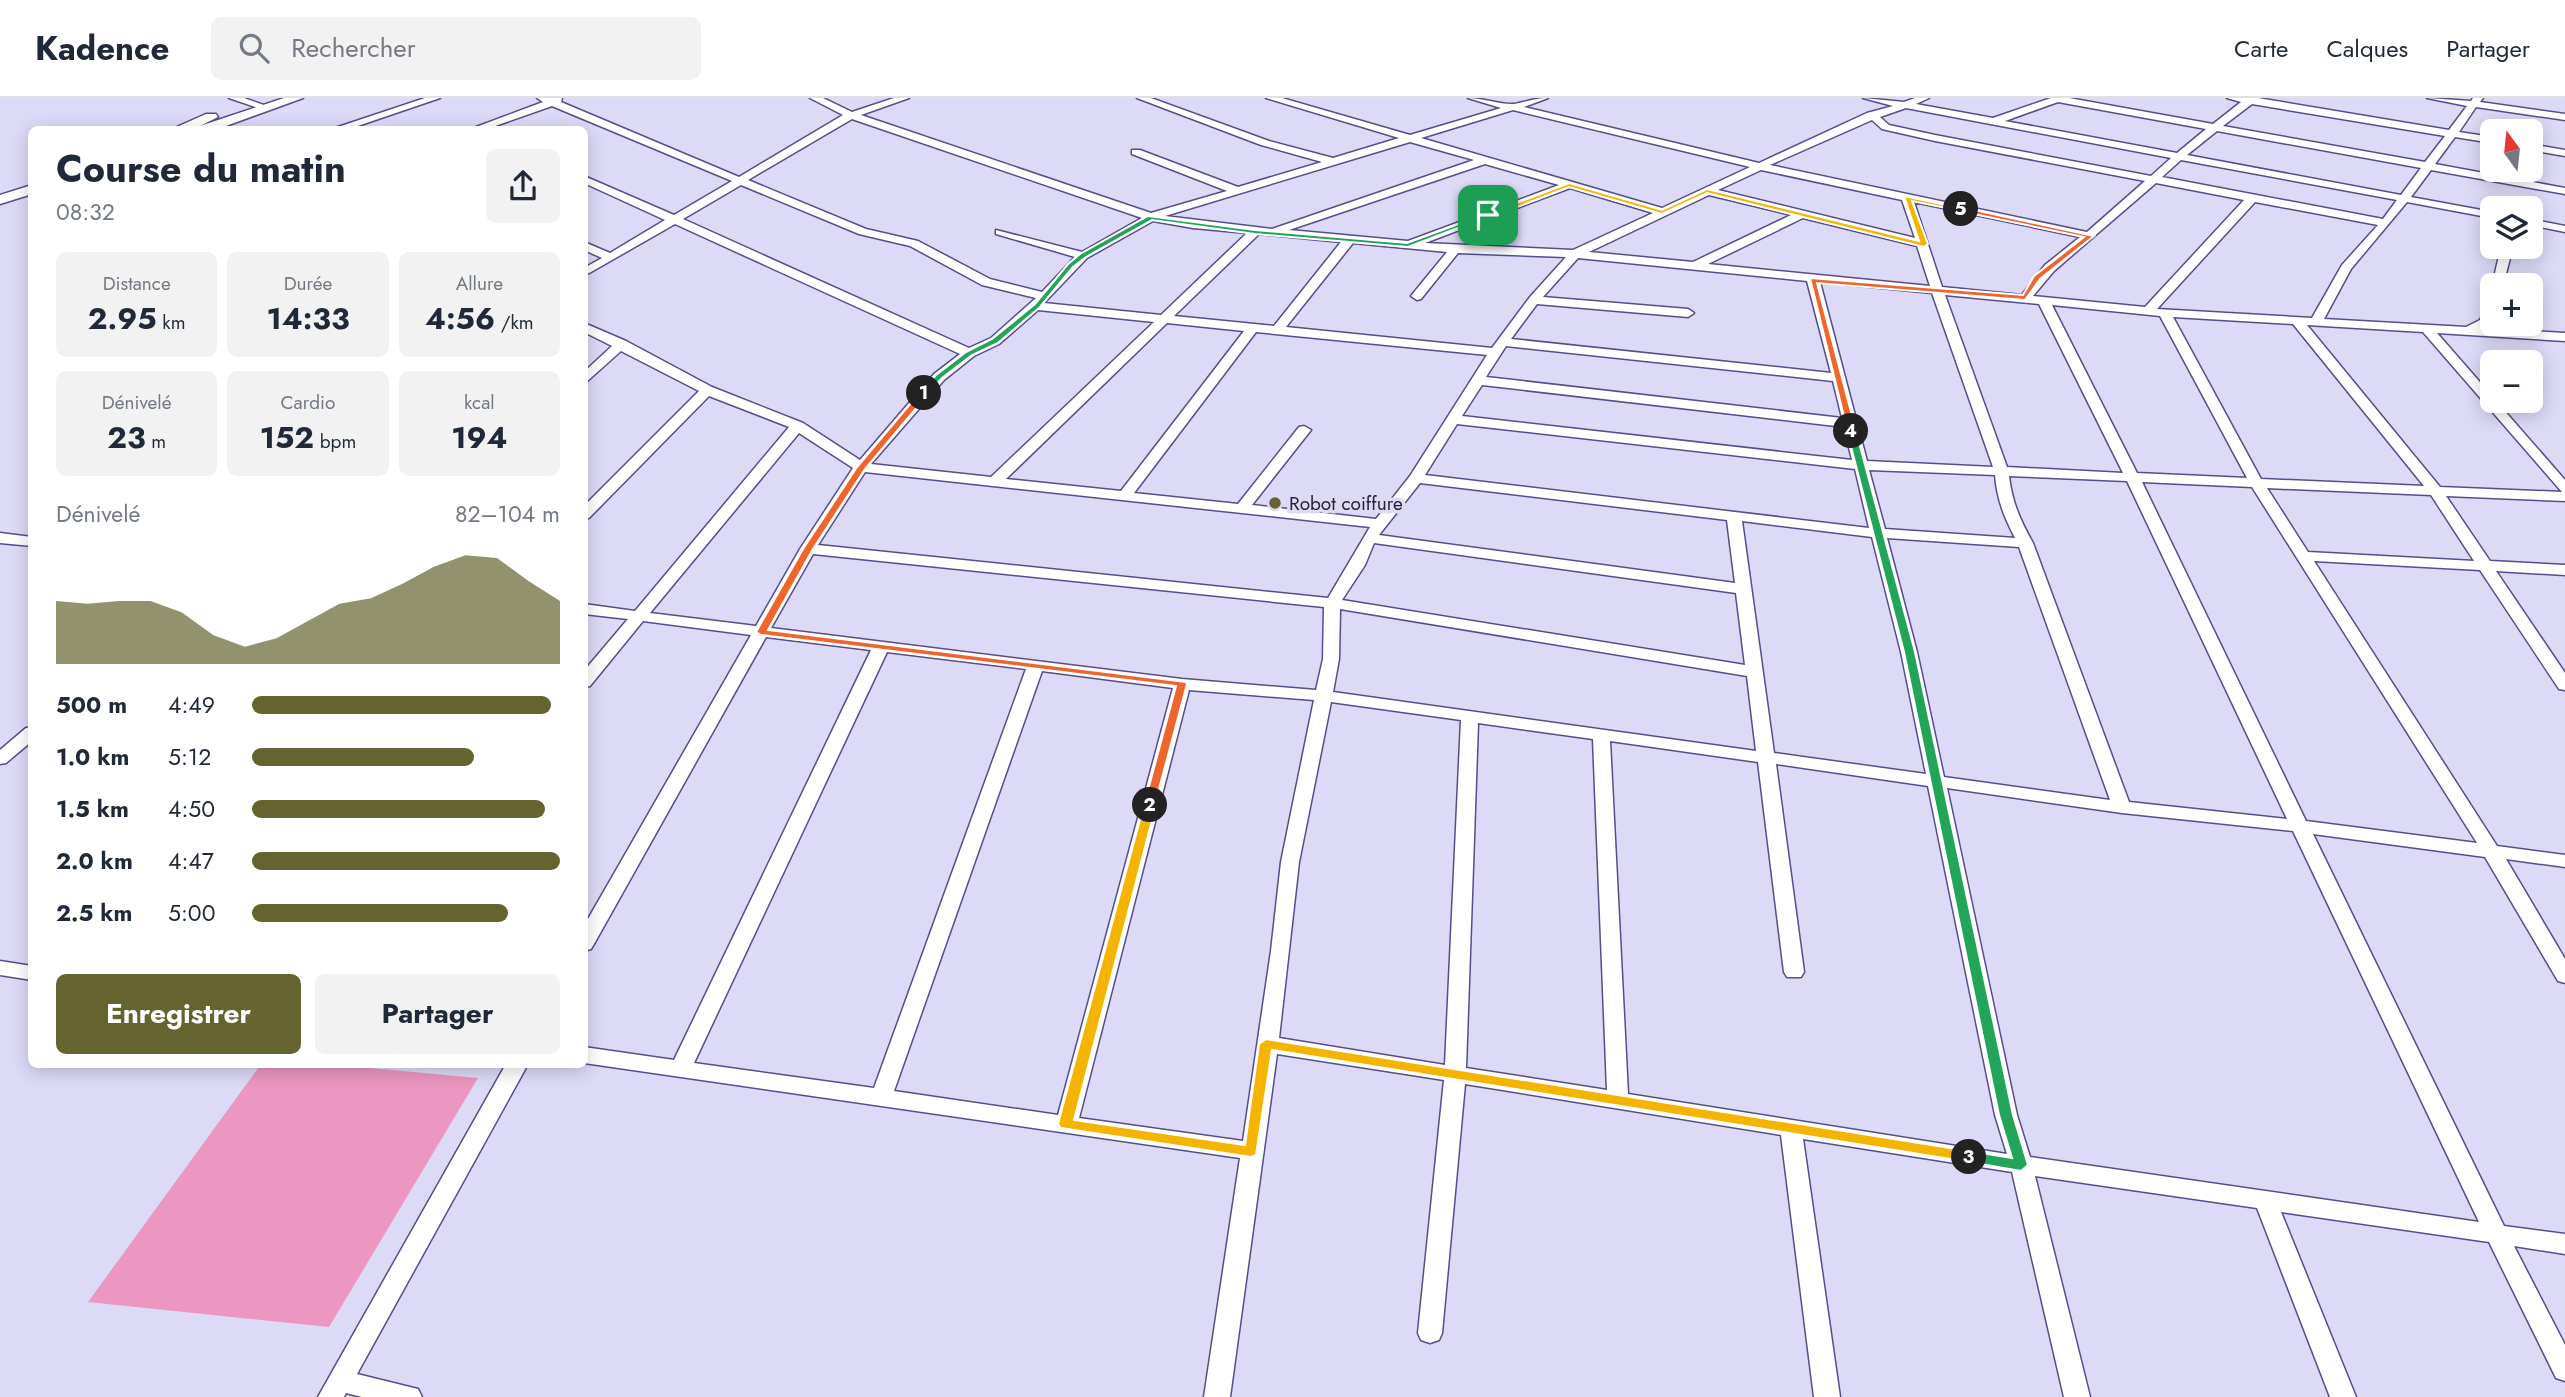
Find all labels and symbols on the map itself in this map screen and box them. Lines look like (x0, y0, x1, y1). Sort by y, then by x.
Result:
north arrow (2480, 119, 2543, 182)
pin (1458, 185, 1518, 245)
pin: 5 (1944, 192, 1979, 226)
pin: 1 (906, 376, 942, 410)
pin: 4 (1834, 414, 1868, 448)
place label: Robot coiffure (1289, 490, 1403, 517)
marker: Robot coiffure (1267, 495, 1283, 511)
pin: 2 (1132, 788, 1168, 822)
pin: 3 (1952, 1140, 1986, 1174)

